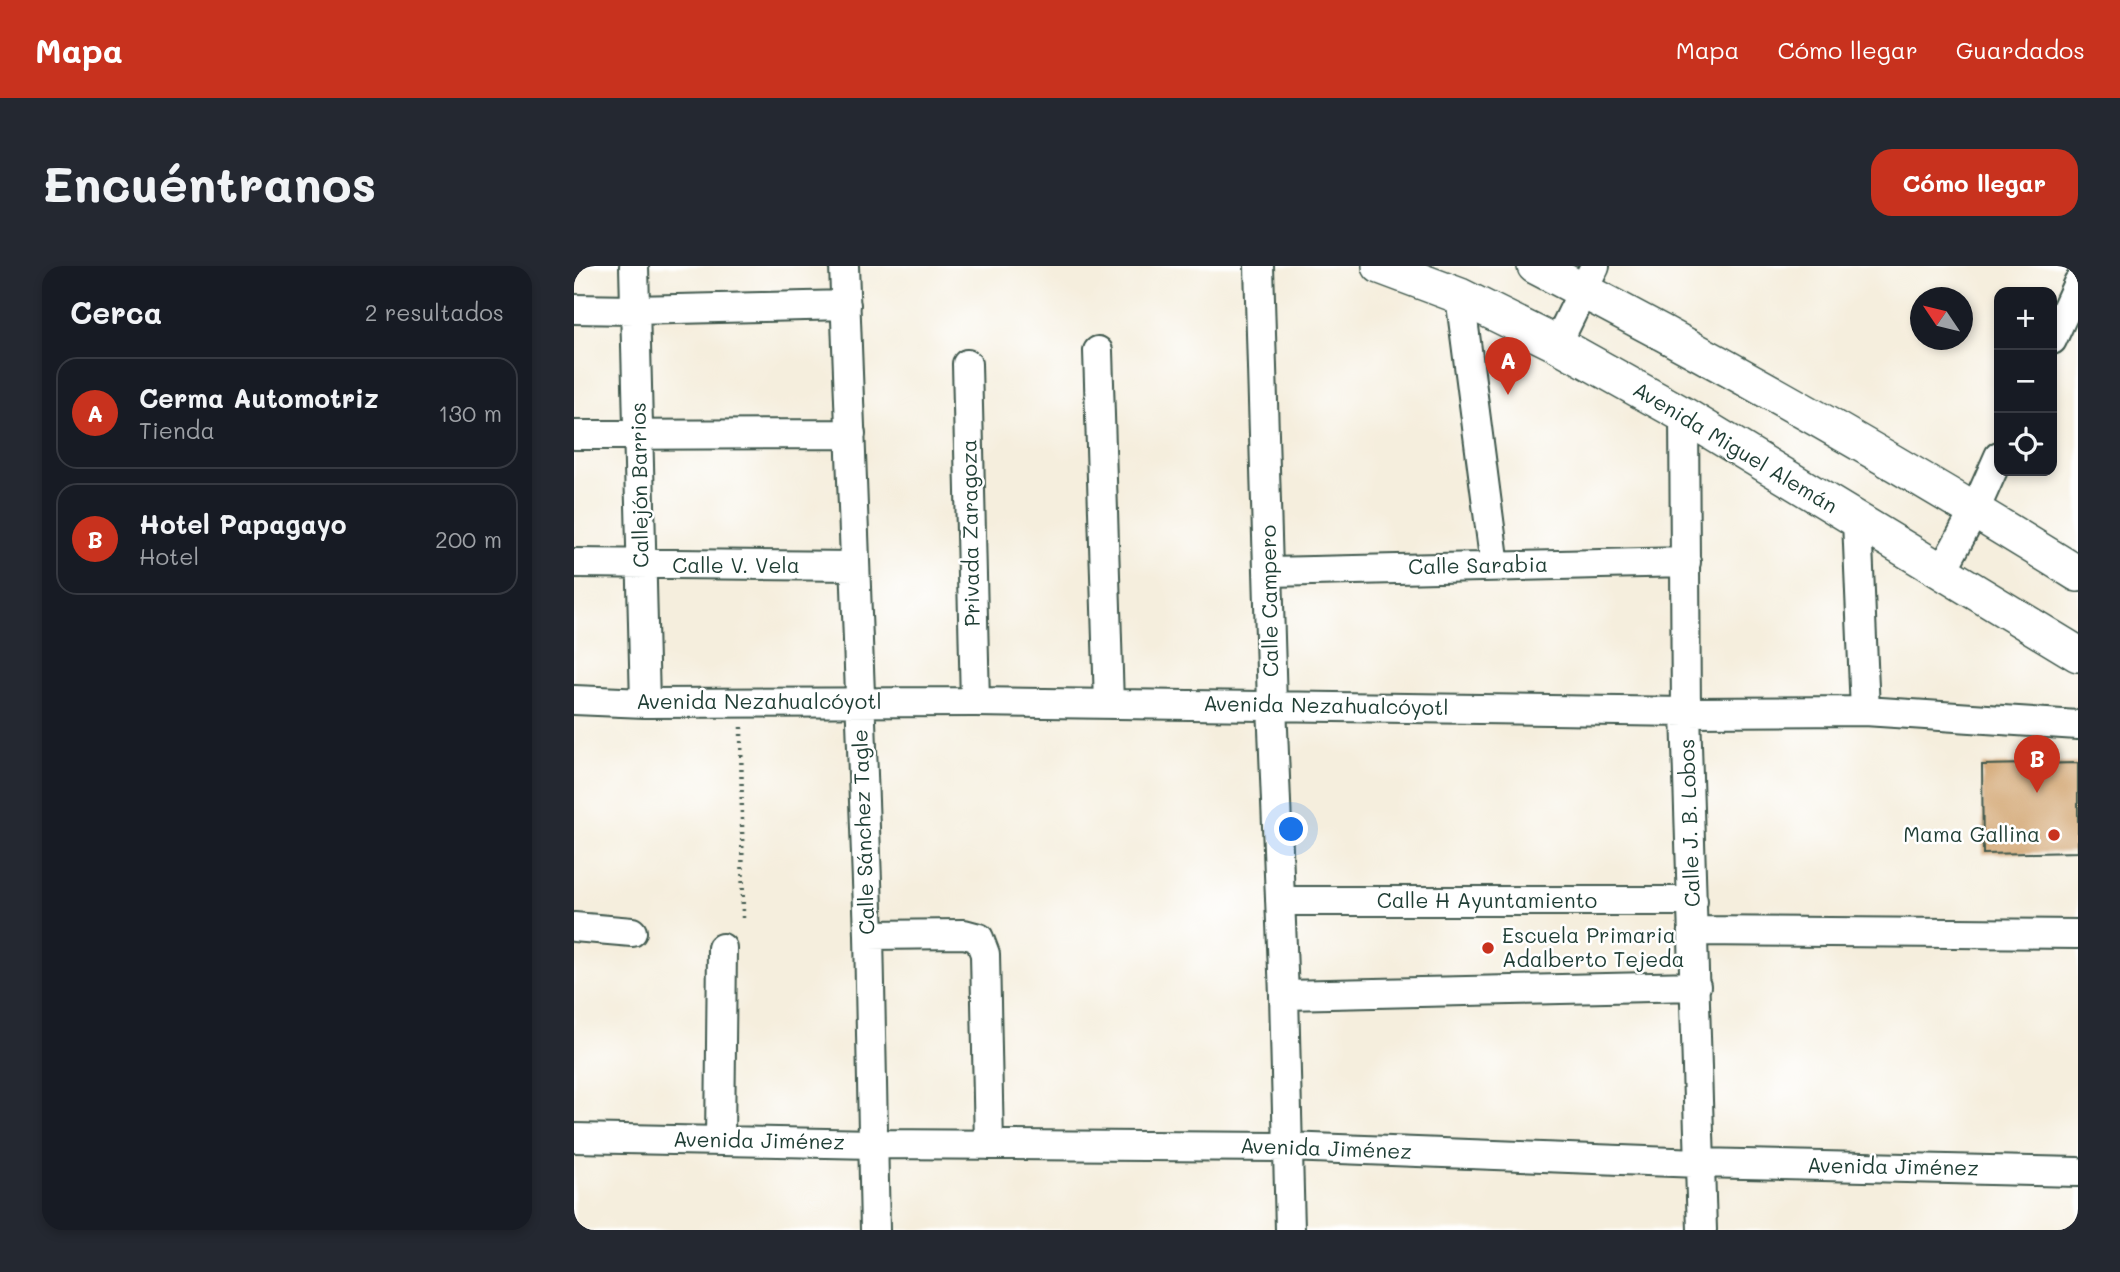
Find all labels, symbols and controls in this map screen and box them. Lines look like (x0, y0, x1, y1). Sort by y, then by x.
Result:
text: Mapa (35, 28, 123, 71)
text: Mapa (1676, 34, 1740, 65)
text: Cómo llegar (1778, 34, 1918, 65)
text: Guardados (1956, 34, 2085, 65)
button: Cómo llegar (1871, 149, 2078, 216)
text: Encuéntranos (42, 151, 376, 214)
north arrow (1910, 287, 1973, 350)
map controls (1994, 287, 2057, 476)
button: + (1994, 287, 2057, 350)
text: Cerca (70, 292, 162, 332)
text: 2 resultados (365, 297, 504, 327)
pin: A (1485, 337, 1531, 395)
button: − (1994, 350, 2057, 413)
street label: Avenida Miguel Alemán (1629, 375, 1843, 518)
text: Cerma Automotriz (139, 381, 379, 415)
text: A (87, 398, 103, 428)
text: 130 m (438, 398, 502, 428)
street label: Callejón Barrios (624, 402, 653, 568)
button: locate (1994, 413, 2057, 476)
text: Tienda (139, 415, 215, 445)
street label: Privada Zaragoza (954, 439, 985, 627)
text: Hotel Papagayo (139, 507, 347, 541)
text: B (87, 524, 103, 554)
text: 200 m (435, 524, 502, 554)
street label: Calle Campero (1254, 525, 1283, 677)
text: Hotel (139, 541, 199, 571)
street label: Calle Sarabia (1408, 550, 1548, 579)
street label: Calle V. Vela (672, 551, 800, 578)
street label: Avenida Nezahualcóyotl (636, 687, 882, 714)
street label: Avenida Nezahualcóyotl (1203, 689, 1449, 720)
street label: Calle Sánchez Tagle (845, 729, 880, 935)
pin: B (2014, 735, 2060, 793)
street label: Calle J. B. Lobos (1672, 738, 1705, 908)
your location (1274, 812, 1308, 846)
place label: Mama Gallina (1903, 820, 2040, 847)
marker: Mama Gallina (2046, 827, 2062, 843)
street label: Calle H Ayuntamiento (1377, 886, 1597, 913)
place label: Escuela Primaria Adalberto Tejeda (1502, 921, 1685, 972)
marker: Escuela Primaria Adalberto Tejeda (1480, 940, 1496, 956)
street label: Avenida Jiménez (673, 1125, 845, 1154)
street label: Avenida Jiménez (1240, 1131, 1412, 1164)
street label: Avenida Jiménez (1807, 1151, 1979, 1180)

